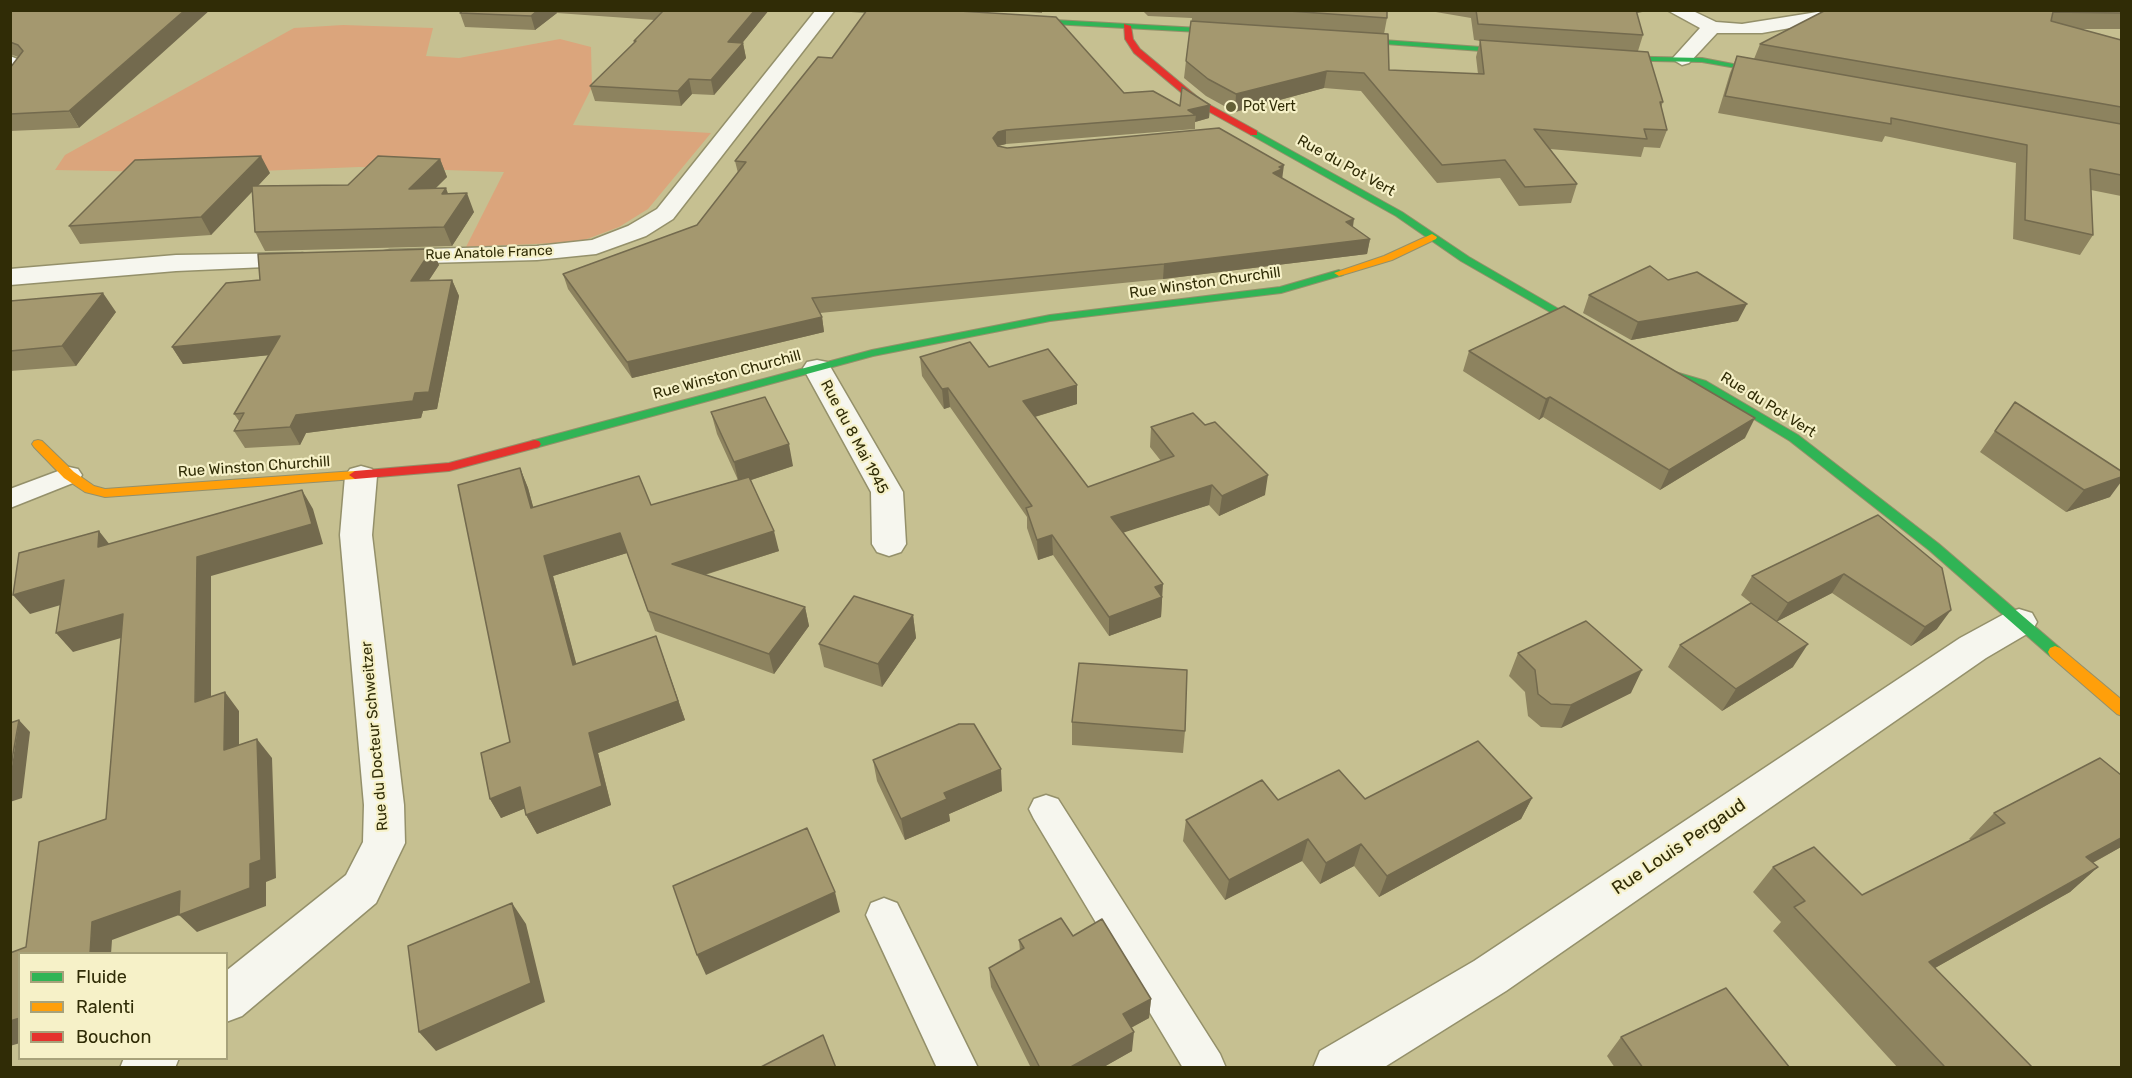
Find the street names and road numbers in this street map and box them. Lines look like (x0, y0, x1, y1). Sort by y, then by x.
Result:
street label: Rue du Pot Vert (1294, 132, 1398, 200)
street label: Rue Anatole France (425, 242, 553, 264)
street label: Rue Winston Churchill (1128, 263, 1282, 303)
street label: Rue Winston Churchill (651, 347, 803, 403)
street label: Rue du Pot Vert (1717, 368, 1819, 442)
street label: Rue du 8 Mai 1945 (816, 377, 892, 497)
street label: Rue Winston Churchill (177, 453, 331, 481)
street label: Rue du Docteur Schweitzer (358, 640, 392, 832)
street label: Rue Louis Pergaud (1608, 794, 1750, 900)

